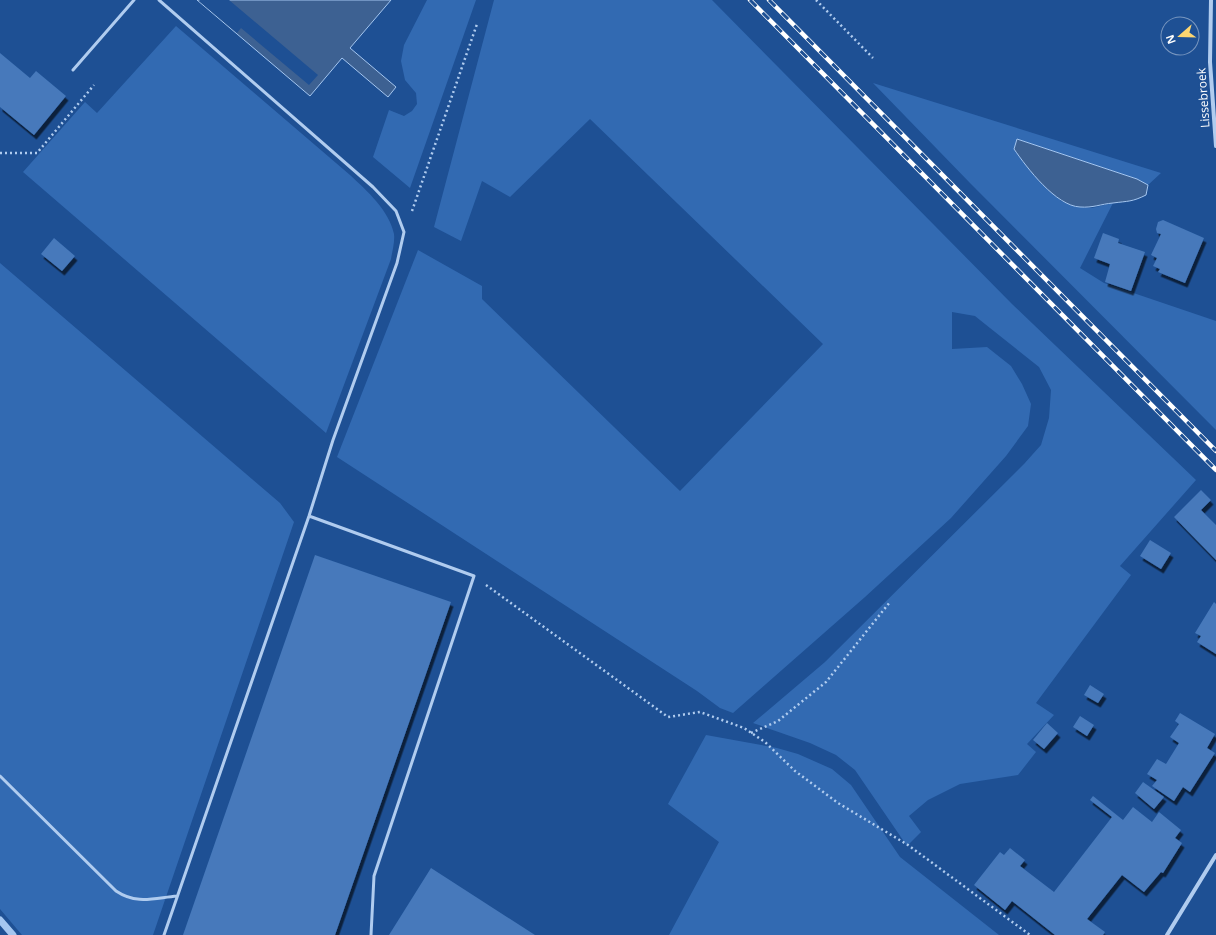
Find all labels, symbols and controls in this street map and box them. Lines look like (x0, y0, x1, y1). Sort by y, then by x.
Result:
north arrow (1160, 16, 1200, 56)
text: N (1162, 33, 1179, 46)
street label: Lissebroek (1192, 67, 1214, 129)

